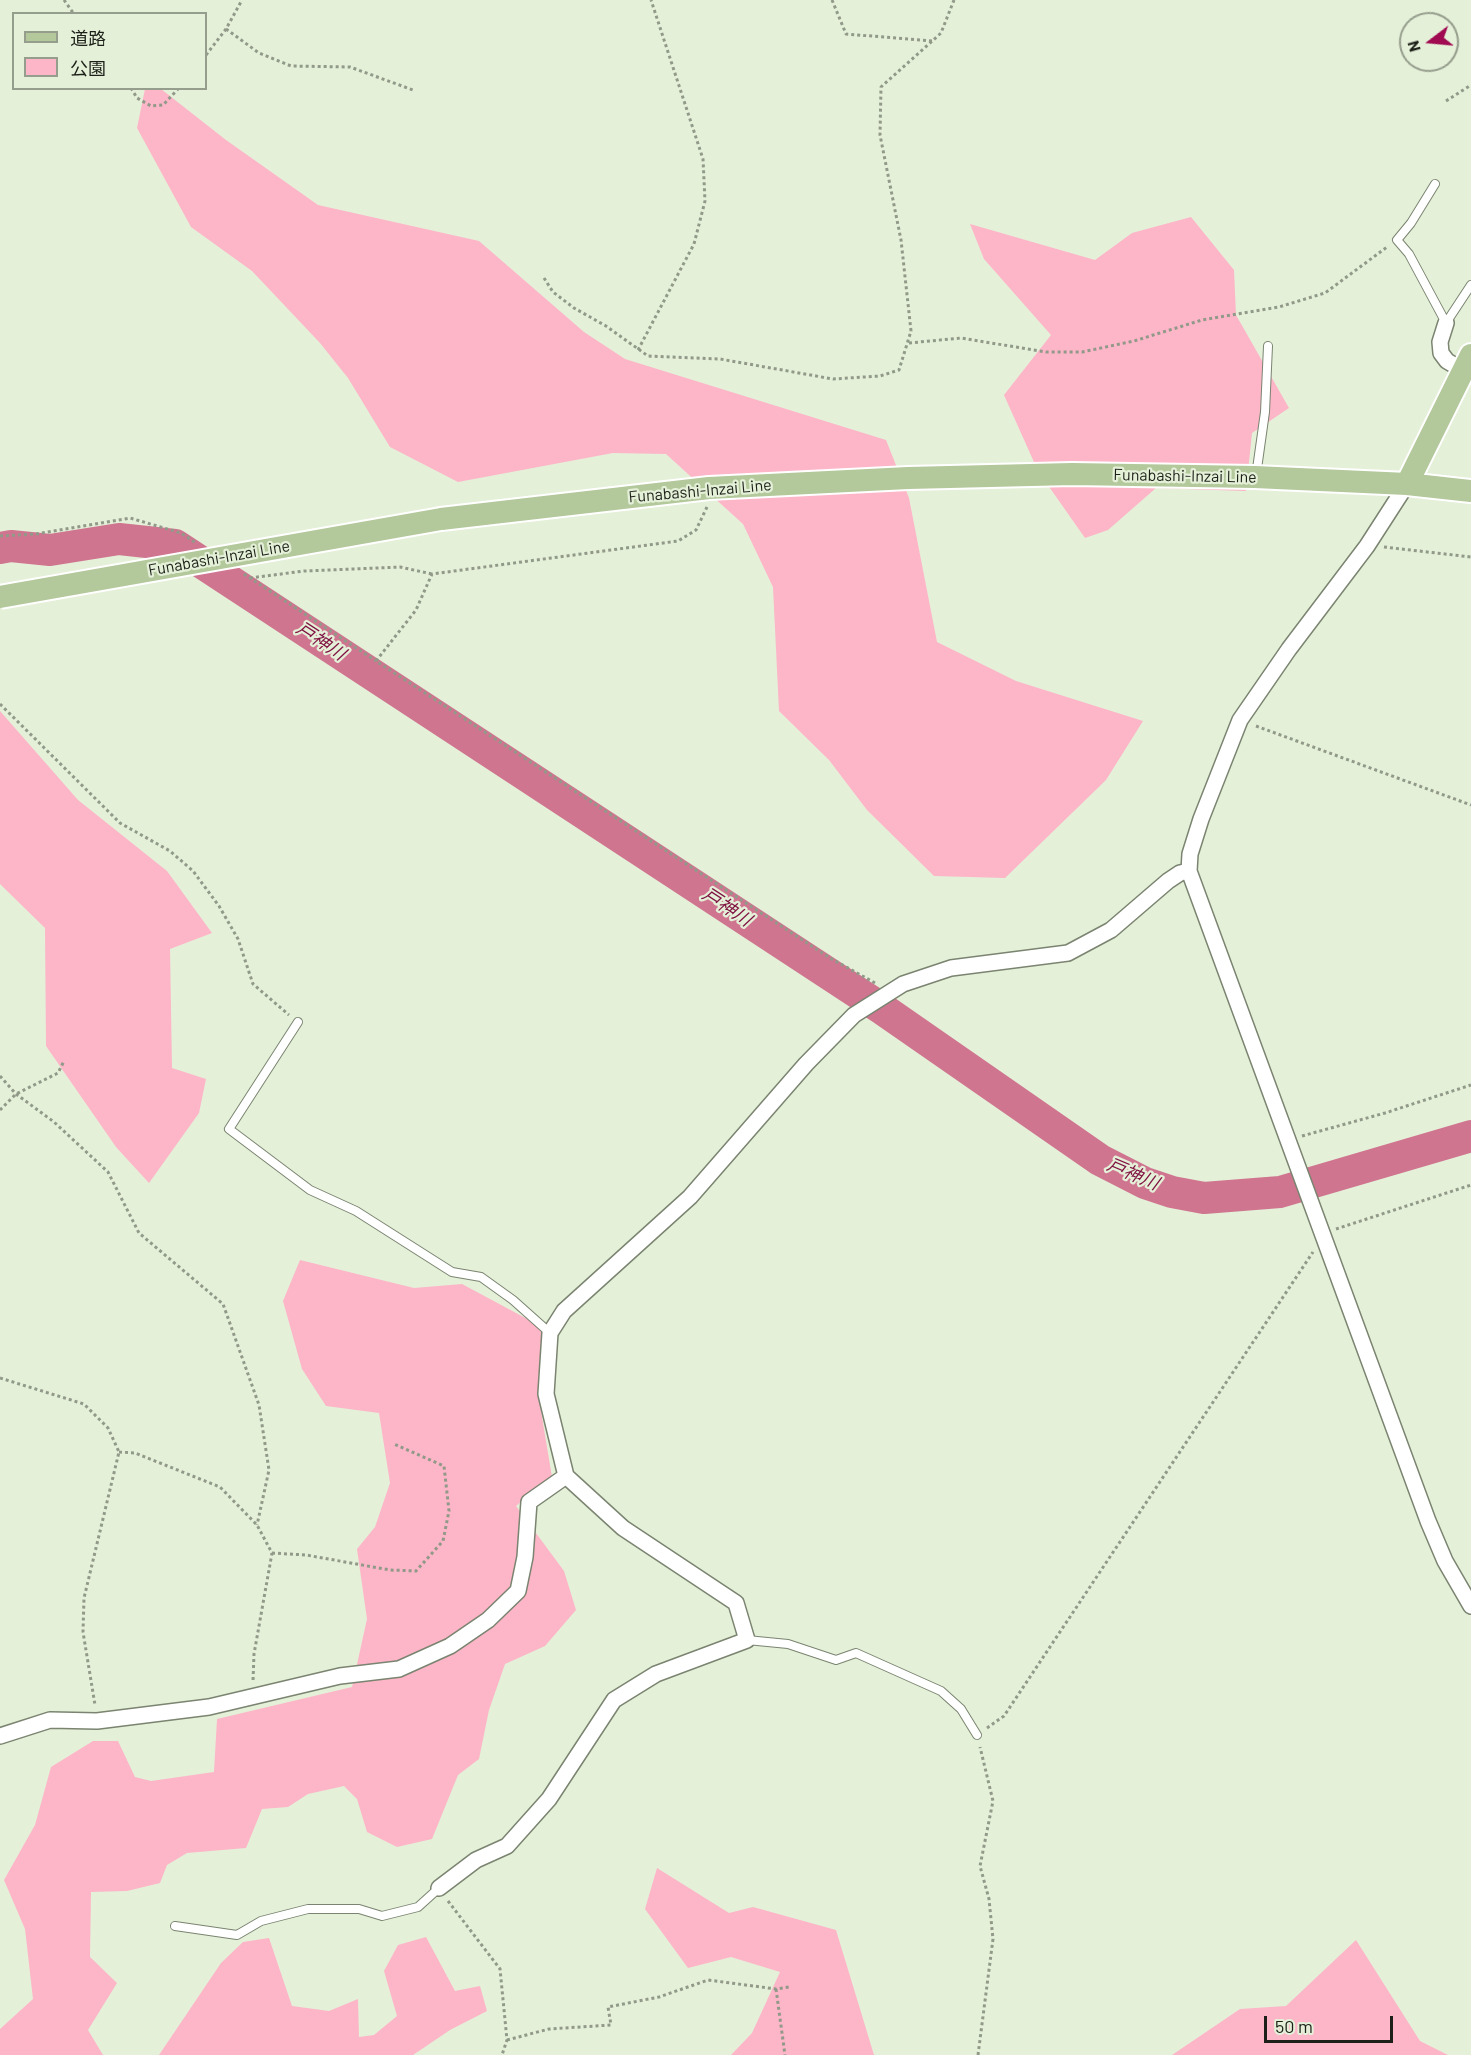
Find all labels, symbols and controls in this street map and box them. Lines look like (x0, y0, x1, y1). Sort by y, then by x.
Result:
legend (12, 12, 207, 90)
north arrow (1399, 12, 1459, 72)
text: 道路 (70, 27, 106, 49)
text: N (1403, 39, 1424, 54)
text: 公園 (70, 57, 106, 79)
street label: Funabashi-Inzai Line (1113, 465, 1257, 487)
street label: Funabashi-Inzai Line (628, 475, 772, 507)
street label: Funabashi-Inzai Line (147, 536, 291, 580)
water label: 戸神川 (292, 617, 350, 665)
water label: 戸神川 (698, 883, 756, 931)
water label: 戸神川 (1104, 1154, 1162, 1194)
scale bar (1267, 2004, 1396, 2042)
text: 50 m (1275, 2015, 1313, 2037)

